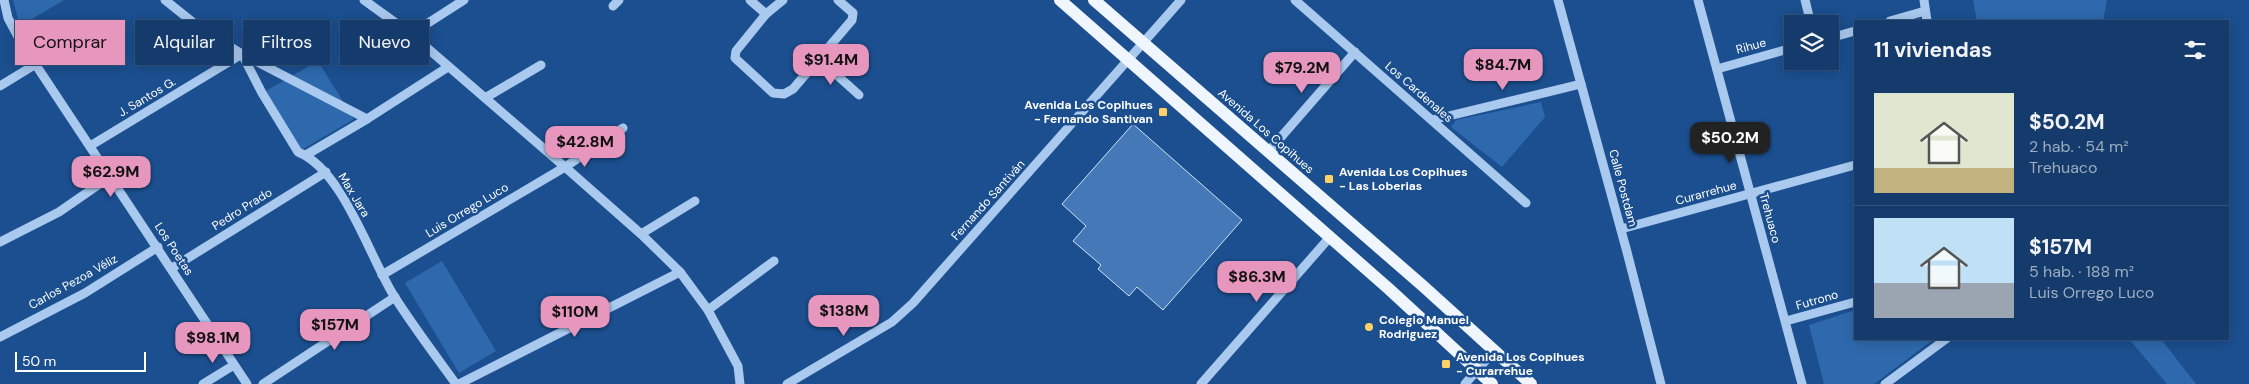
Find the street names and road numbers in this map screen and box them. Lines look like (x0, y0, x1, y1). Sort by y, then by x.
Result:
street label: Rihue (1734, 34, 1768, 58)
street label: Los Cardenales (1382, 58, 1456, 126)
street label: J. Santos G. (115, 74, 179, 120)
street label: Avenida Los Copihues (1215, 85, 1317, 177)
street label: Calle Postdam (1605, 148, 1641, 228)
street label: Fernando Santiván (948, 156, 1028, 244)
street label: Max Jara (334, 170, 374, 220)
street label: Curarrehue (1674, 177, 1738, 209)
street label: Luis Orrego Luco (423, 179, 511, 241)
street label: Pedro Prado (209, 184, 275, 234)
street label: Trehuaco (1756, 191, 1784, 245)
street label: Los Poetas (151, 219, 197, 279)
street label: Carlos Pezoa Véliz (26, 251, 120, 313)
street label: Futrono (1794, 286, 1840, 314)

